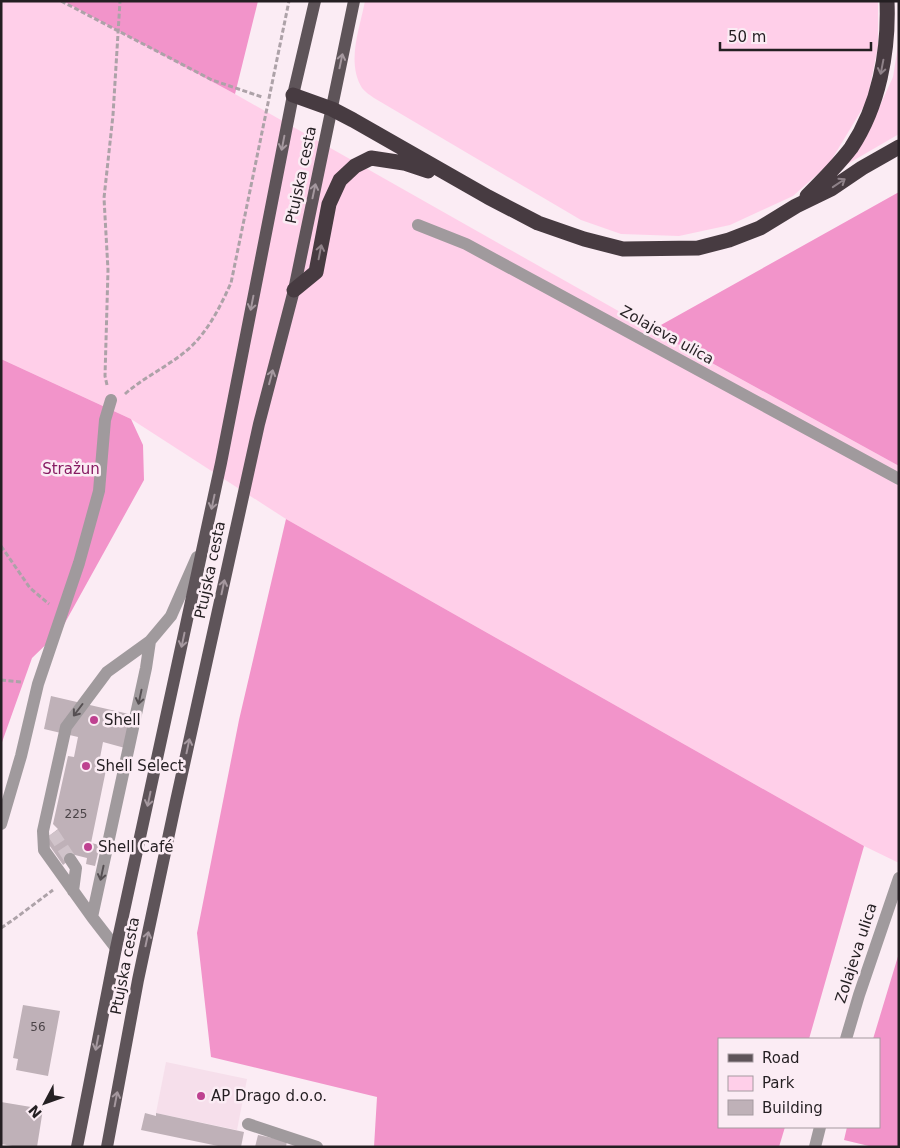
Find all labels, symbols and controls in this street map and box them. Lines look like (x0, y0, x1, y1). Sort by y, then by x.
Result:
scale bar (720, 20, 871, 52)
text: 50 m (728, 28, 766, 46)
one-way arrow (337, 54, 347, 70)
one-way arrow (877, 59, 886, 75)
street label: Ptujska cesta (282, 125, 320, 225)
one-way arrow (278, 135, 288, 151)
one-way arrow (832, 178, 846, 188)
one-way arrow (310, 183, 320, 199)
one-way arrow (315, 245, 325, 261)
one-way arrow (247, 294, 257, 310)
street label: Zolajeva ulica (617, 302, 717, 368)
one-way arrow (267, 370, 276, 386)
park label: Stražun (42, 460, 100, 478)
one-way arrow (207, 494, 217, 510)
street label: Ptujska cesta (191, 520, 229, 620)
one-way arrow (219, 580, 228, 596)
one-way arrow (178, 632, 187, 648)
one-way arrow (135, 688, 144, 704)
one-way arrow (73, 703, 83, 717)
place label: Shell (104, 711, 141, 729)
marker: Shell (88, 714, 100, 726)
one-way arrow (184, 739, 193, 755)
place label: Shell Select (96, 757, 184, 775)
marker: Shell Select (80, 760, 92, 772)
one-way arrow (143, 790, 153, 806)
house number: 225 (65, 807, 87, 821)
place label: Shell Café (98, 838, 174, 856)
marker: Shell Café (82, 841, 94, 853)
one-way arrow (97, 864, 106, 880)
street label: Zolajeva ulica (831, 901, 881, 1005)
street label: Ptujska cesta (107, 916, 143, 1016)
one-way arrow (143, 932, 152, 948)
house number: 56 (30, 1020, 46, 1034)
one-way arrow (92, 1035, 102, 1051)
legend (718, 1038, 880, 1128)
text: Road (762, 1049, 800, 1067)
text: Park (762, 1074, 795, 1092)
north arrow (20, 1078, 70, 1128)
place label: AP Drago d.o.o. (211, 1087, 327, 1105)
marker: AP Drago d.o.o. (195, 1090, 207, 1102)
one-way arrow (112, 1091, 121, 1107)
text: Building (762, 1099, 823, 1117)
text: N (25, 1102, 45, 1121)

